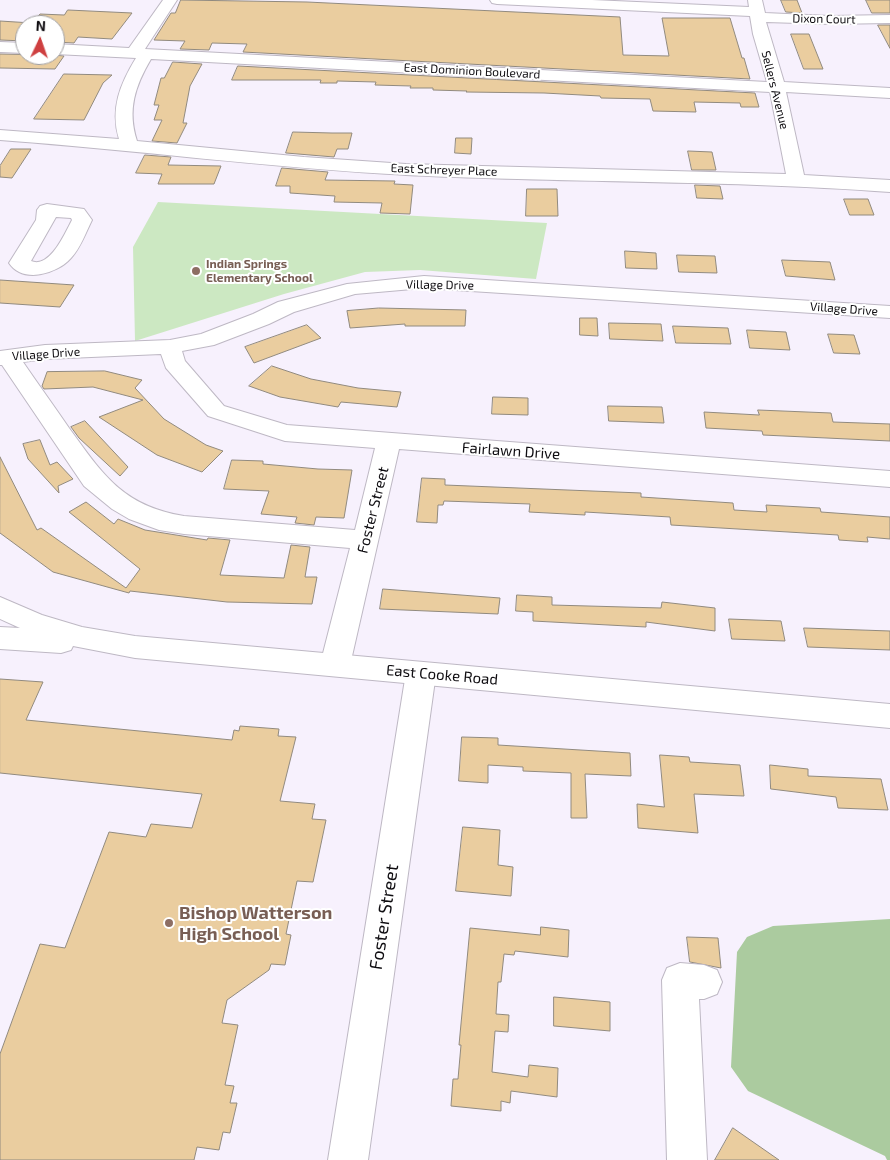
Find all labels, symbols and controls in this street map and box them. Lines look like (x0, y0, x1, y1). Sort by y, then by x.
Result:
street label: Dixon Court (792, 11, 856, 27)
north arrow (15, 15, 65, 65)
text: N (35, 17, 46, 34)
street label: Sellers Avenue (758, 49, 792, 131)
street label: East Dominion Boulevard (403, 60, 541, 82)
street label: East Schreyer Place (390, 161, 498, 179)
place label: Indian Springs Elementary School (206, 257, 313, 285)
marker: Indian Springs Elementary School (190, 265, 202, 277)
street label: Village Drive (406, 277, 474, 293)
street label: Village Drive (809, 299, 879, 319)
street label: Village Drive (11, 344, 81, 364)
street label: Fairlawn Drive (461, 439, 561, 463)
street label: Foster Street (354, 465, 392, 555)
street label: East Cooke Road (385, 661, 499, 689)
street label: Foster Street (365, 863, 403, 971)
place label: Bishop Watterson High School (179, 902, 332, 944)
marker: Bishop Watterson High School (163, 917, 175, 929)

